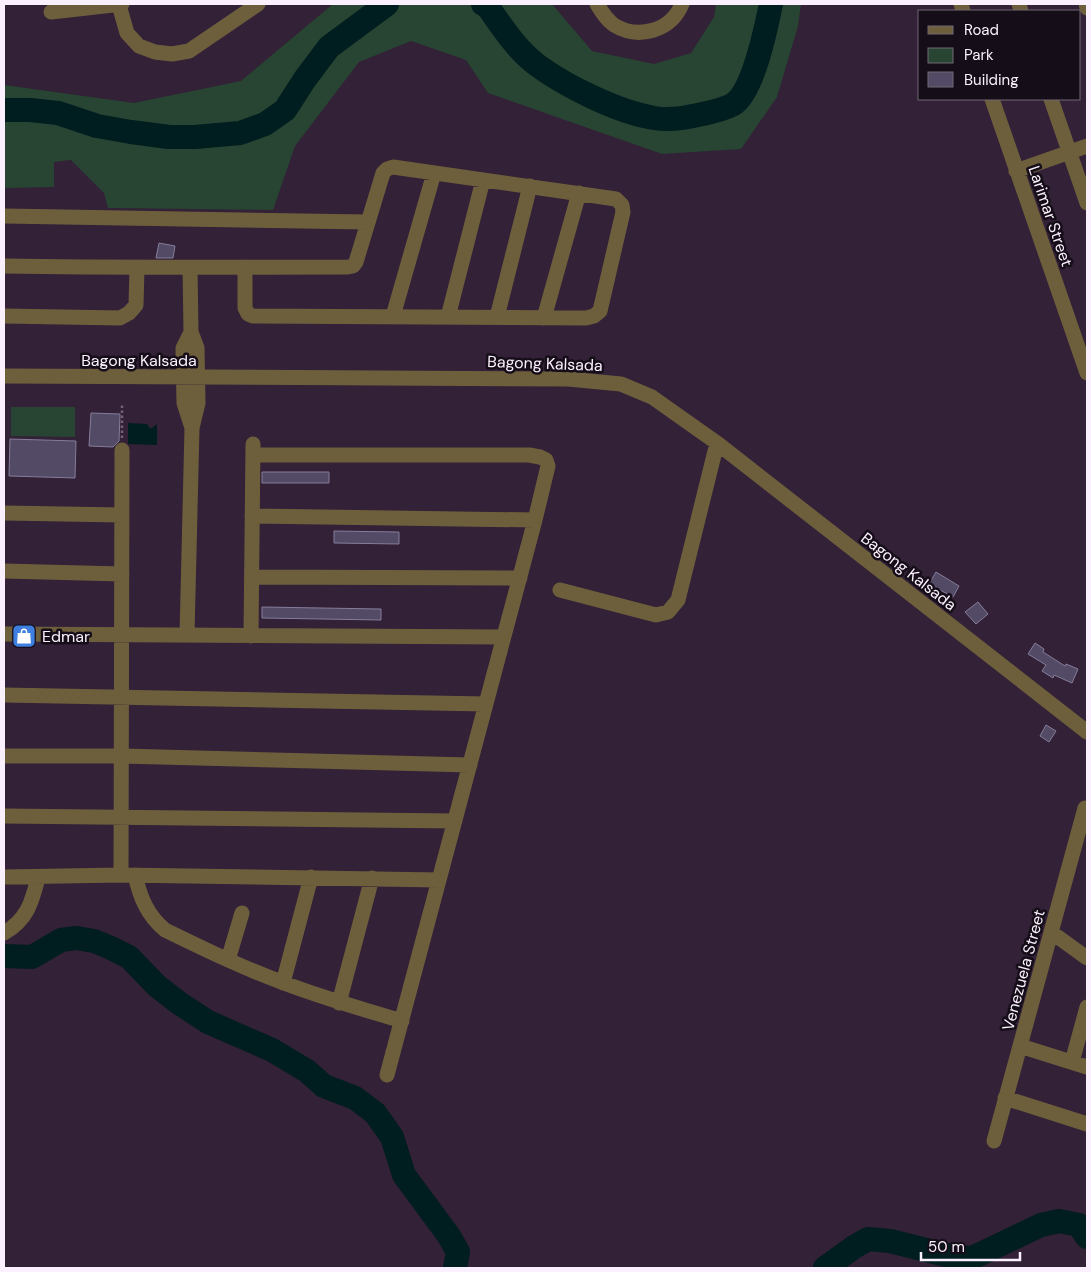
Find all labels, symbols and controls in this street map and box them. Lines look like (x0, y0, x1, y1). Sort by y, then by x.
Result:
legend (918, 10, 1081, 100)
text: Road (964, 20, 999, 40)
text: Park (964, 45, 994, 65)
text: Building (964, 70, 1019, 90)
street label: Larimar Street (1023, 163, 1078, 269)
street label: Bagong Kalsada (81, 350, 197, 371)
street label: Bagong Kalsada (487, 351, 603, 376)
street label: Bagong Kalsada (857, 528, 961, 615)
shop icon: Edmar (11, 623, 37, 649)
place label: Edmar (42, 626, 90, 647)
street label: Venezuela Street (997, 907, 1050, 1033)
scale bar (921, 1230, 1020, 1262)
text: 50 m (928, 1237, 965, 1257)

